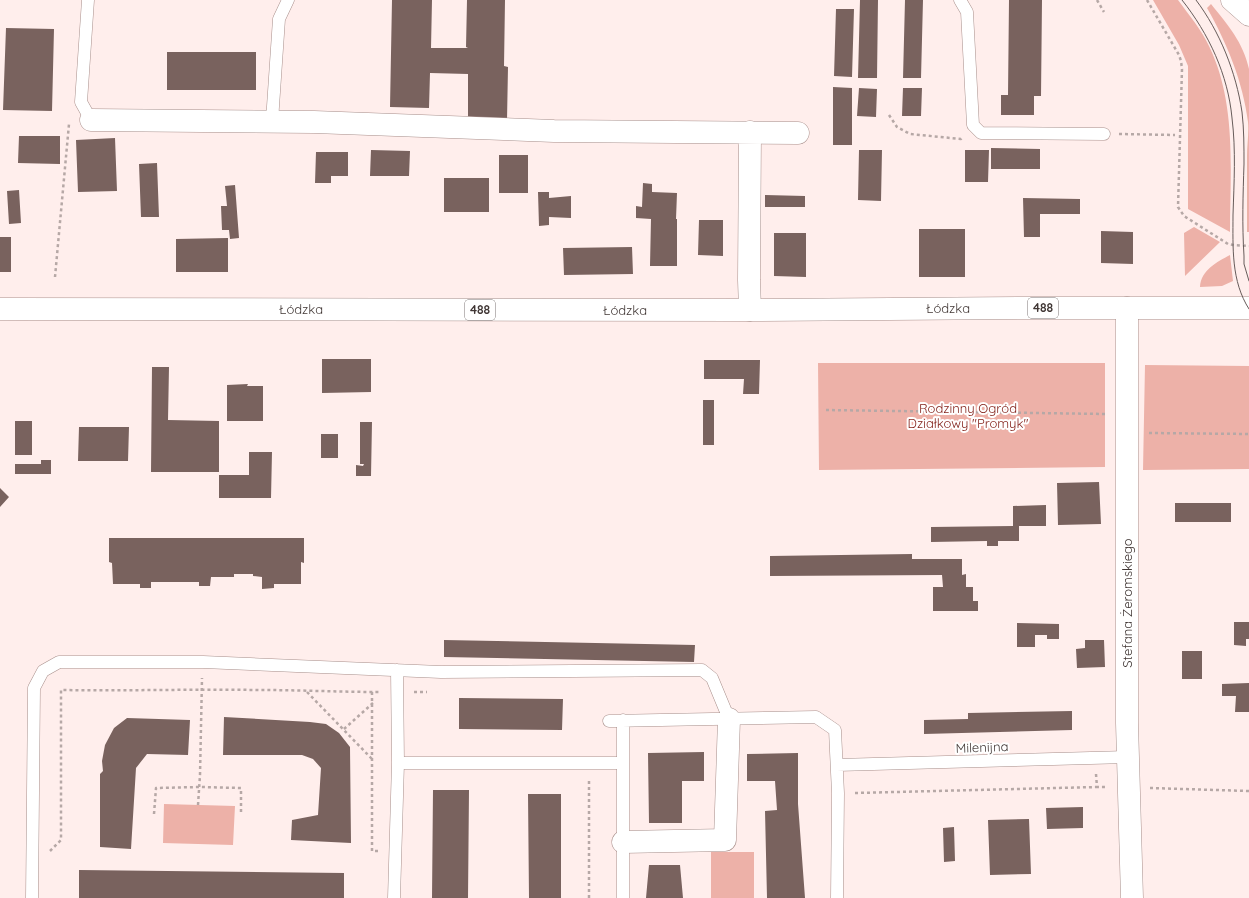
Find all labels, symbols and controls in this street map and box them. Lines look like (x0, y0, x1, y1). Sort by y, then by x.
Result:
road number: 488 (1028, 298, 1058, 318)
road number: 488 (465, 300, 495, 320)
street label: Łódzka (926, 300, 970, 316)
street label: Łódzka (279, 301, 323, 317)
street label: Łódzka (603, 302, 647, 318)
park label: Rodzinny Ogród Działkowy "Promyk" (908, 400, 1028, 431)
street label: Stefana Żeromskiego (1119, 538, 1135, 668)
street label: Milenijna (955, 738, 1009, 756)

